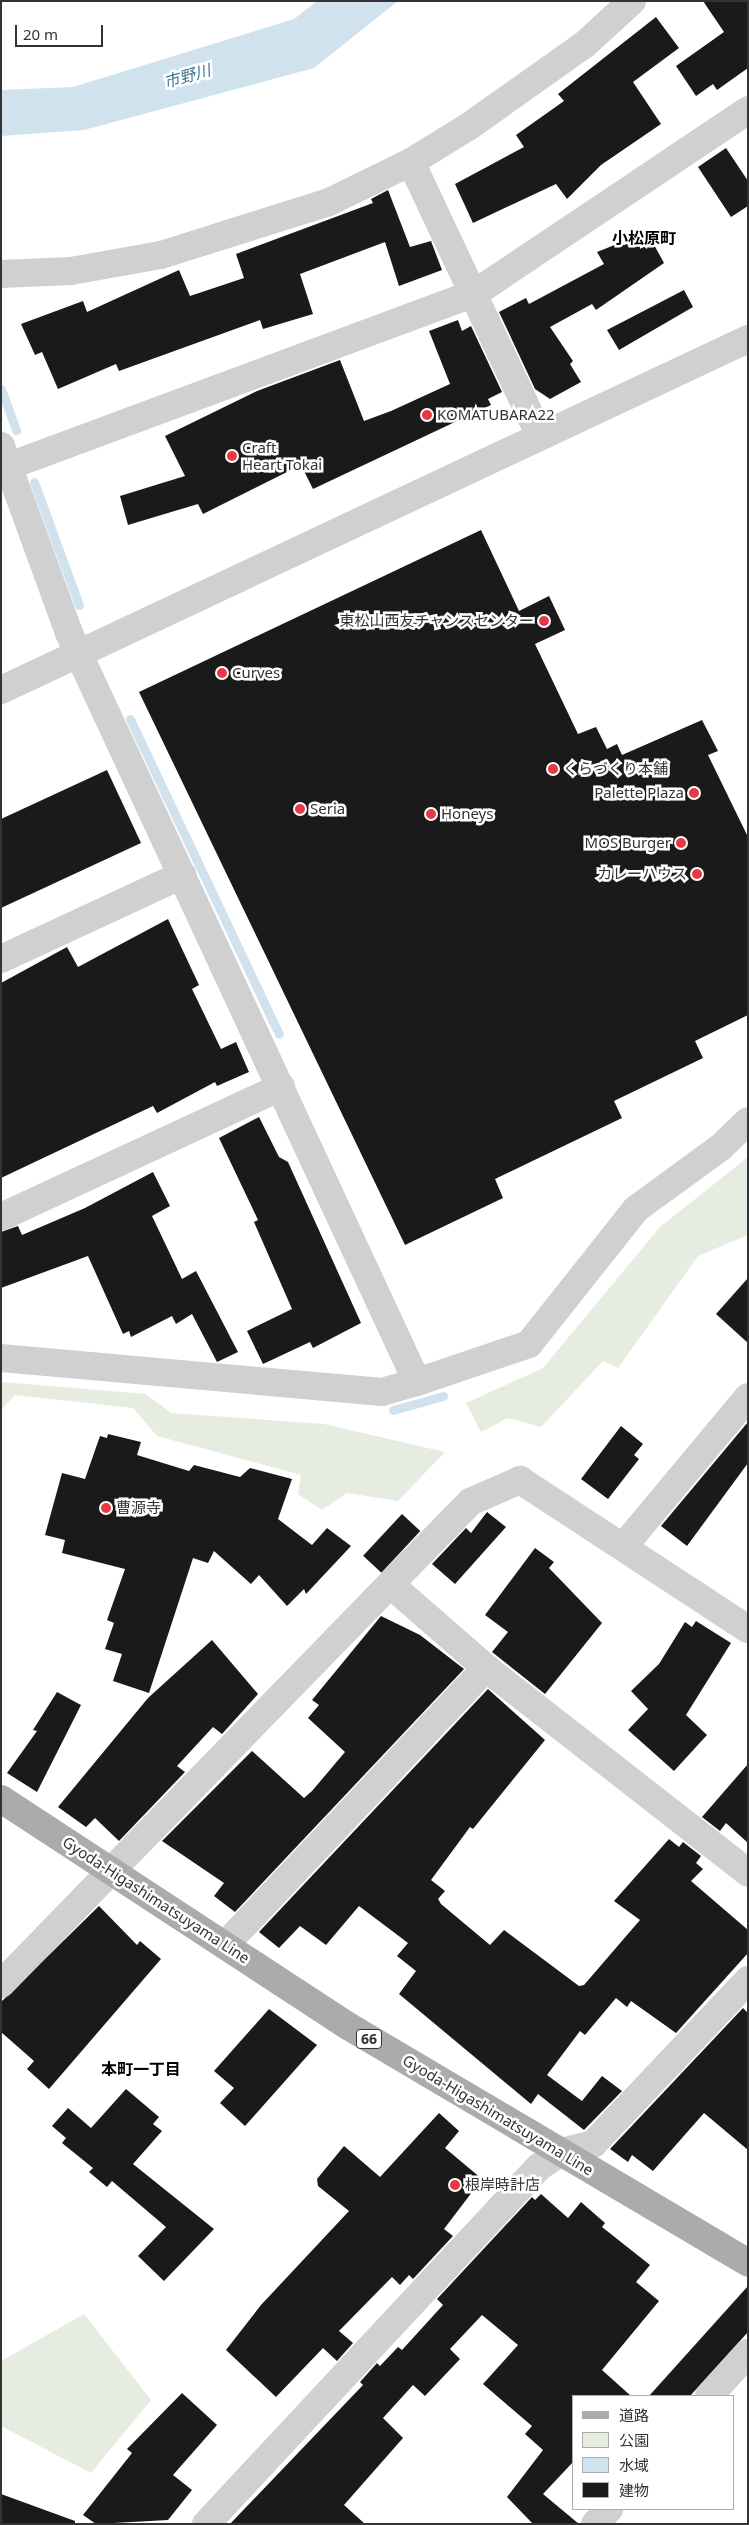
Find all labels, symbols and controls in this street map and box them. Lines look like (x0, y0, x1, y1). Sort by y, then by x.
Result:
scale bar (18, 15, 105, 47)
text: 20 m (23, 24, 58, 44)
water label: 市野川 (161, 60, 213, 92)
district label: 小松原町 (612, 228, 676, 248)
place label: KOMATUBARA22 (437, 406, 555, 424)
marker: KOMATUBARA22 (421, 409, 433, 421)
place label: Craft Heart Tokai (242, 438, 322, 473)
marker: Craft Heart Tokai (226, 450, 238, 462)
place label: 東松山西友チャンスセンター (339, 612, 534, 630)
marker: 東松山西友チャンスセンター (538, 615, 550, 627)
place label: Curves (232, 664, 280, 682)
marker: Curves (216, 667, 228, 679)
place label: くらづくり本舗 (563, 760, 668, 778)
marker: くらづくり本舗 (547, 763, 559, 775)
place label: Palette Plaza (594, 784, 684, 802)
marker: Palette Plaza (688, 787, 700, 799)
place label: Seria (310, 800, 345, 818)
marker: Seria (294, 803, 306, 815)
place label: Honeys (441, 805, 493, 823)
marker: Honeys (425, 808, 437, 820)
place label: MOS Burger (585, 834, 671, 852)
marker: MOS Burger (675, 837, 687, 849)
place label: カレーハウス (597, 865, 687, 883)
marker: カレーハウス (691, 868, 703, 880)
place label: 曹源寺 (116, 1499, 161, 1517)
marker: 曹源寺 (100, 1502, 112, 1514)
street label: Gyoda-Higashimatsuyama Line (59, 1833, 253, 1967)
road number: 66 (355, 2028, 383, 2050)
street label: Gyoda-Higashimatsuyama Line (399, 2051, 597, 2179)
district label: 本町一丁目 (101, 2059, 181, 2079)
place label: 根岸時計店 (465, 2176, 540, 2194)
marker: 根岸時計店 (449, 2179, 461, 2191)
legend (572, 2395, 734, 2510)
text: 道路 (619, 2405, 649, 2425)
text: 公園 (619, 2430, 649, 2450)
text: 水域 (619, 2455, 649, 2475)
text: 建物 (619, 2480, 649, 2500)

